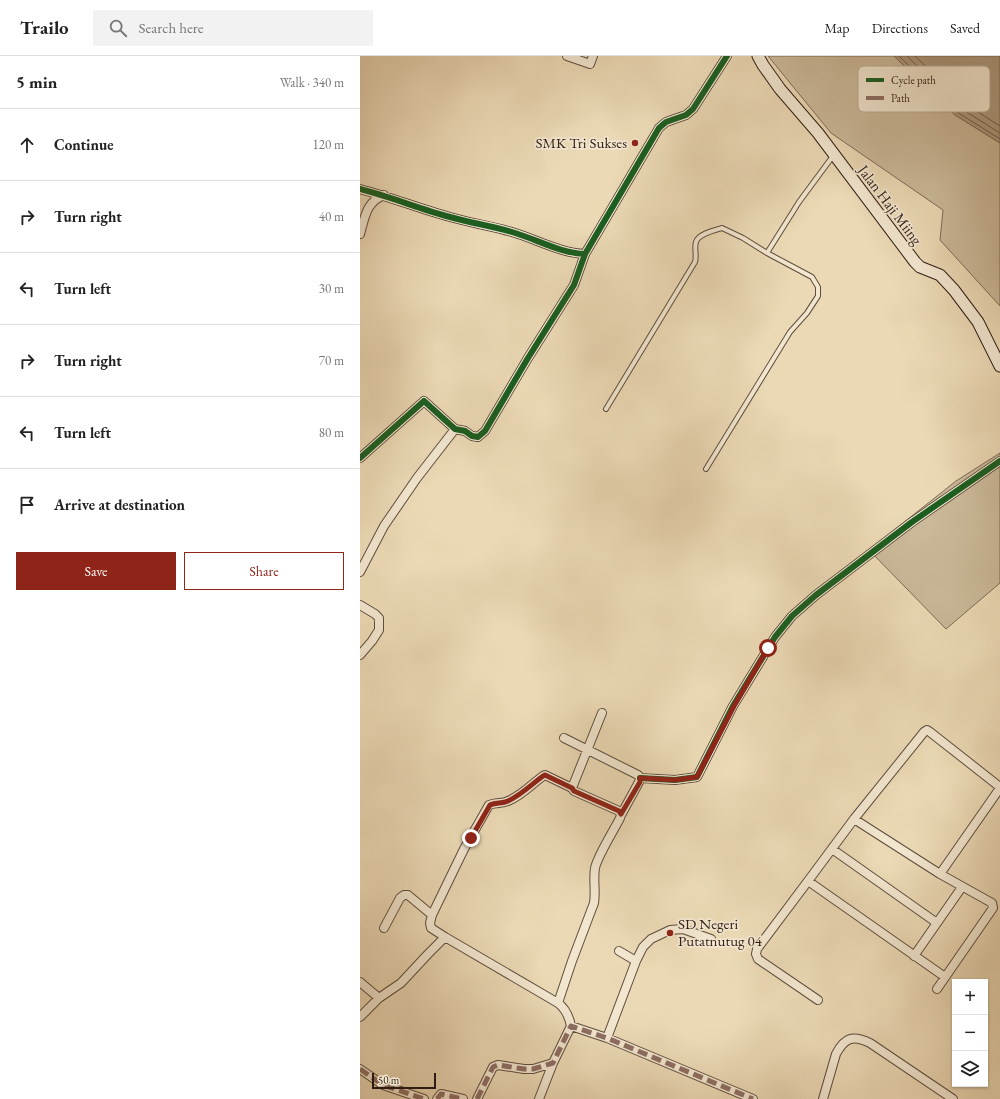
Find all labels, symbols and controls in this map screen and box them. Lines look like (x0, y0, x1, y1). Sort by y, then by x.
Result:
search box (93, 10, 373, 46)
text: Trailo (20, 15, 69, 40)
icon: search (107, 17, 129, 39)
text: Search here (139, 18, 204, 37)
text: Map (824, 19, 850, 37)
text: Directions (872, 19, 928, 37)
text: Saved (950, 19, 980, 37)
legend (858, 66, 990, 112)
text: 5 min (16, 71, 57, 93)
text: Cycle path (891, 73, 936, 87)
text: Walk · 340 m (280, 74, 344, 91)
text: Path (891, 91, 910, 105)
place label: SMK Tri Sukses (536, 133, 627, 152)
icon: ahead (16, 134, 38, 156)
text: Continue (54, 135, 114, 154)
text: 120 m (313, 136, 344, 153)
marker: SMK Tri Sukses (630, 138, 640, 148)
street label: Jalan Haji Miing (853, 159, 927, 249)
icon: right (16, 206, 38, 228)
text: Turn right (54, 207, 122, 226)
text: 40 m (319, 208, 344, 225)
icon: left (16, 278, 38, 300)
text: Turn left (54, 279, 111, 298)
text: 30 m (319, 280, 344, 297)
icon: right (16, 350, 38, 372)
text: Turn right (54, 351, 122, 370)
text: 70 m (319, 352, 344, 369)
icon: left (16, 422, 38, 444)
text: Turn left (54, 423, 111, 442)
text: 80 m (319, 424, 344, 441)
icon: arrive (16, 494, 38, 516)
text: Arrive at destination (54, 495, 185, 514)
button: Save (16, 552, 176, 590)
button: Share (184, 552, 344, 590)
route start (759, 639, 777, 657)
route end (462, 829, 480, 847)
place label: SD Negeri Putatnutug 04 (678, 914, 763, 950)
marker: SD Negeri Putatnutug 04 (665, 928, 675, 938)
map controls (952, 979, 988, 1087)
button: + (952, 979, 988, 1015)
button: − (952, 1015, 988, 1051)
button: layers (952, 1051, 988, 1087)
scale bar (372, 1071, 436, 1090)
text: 50 m (378, 1073, 399, 1087)

